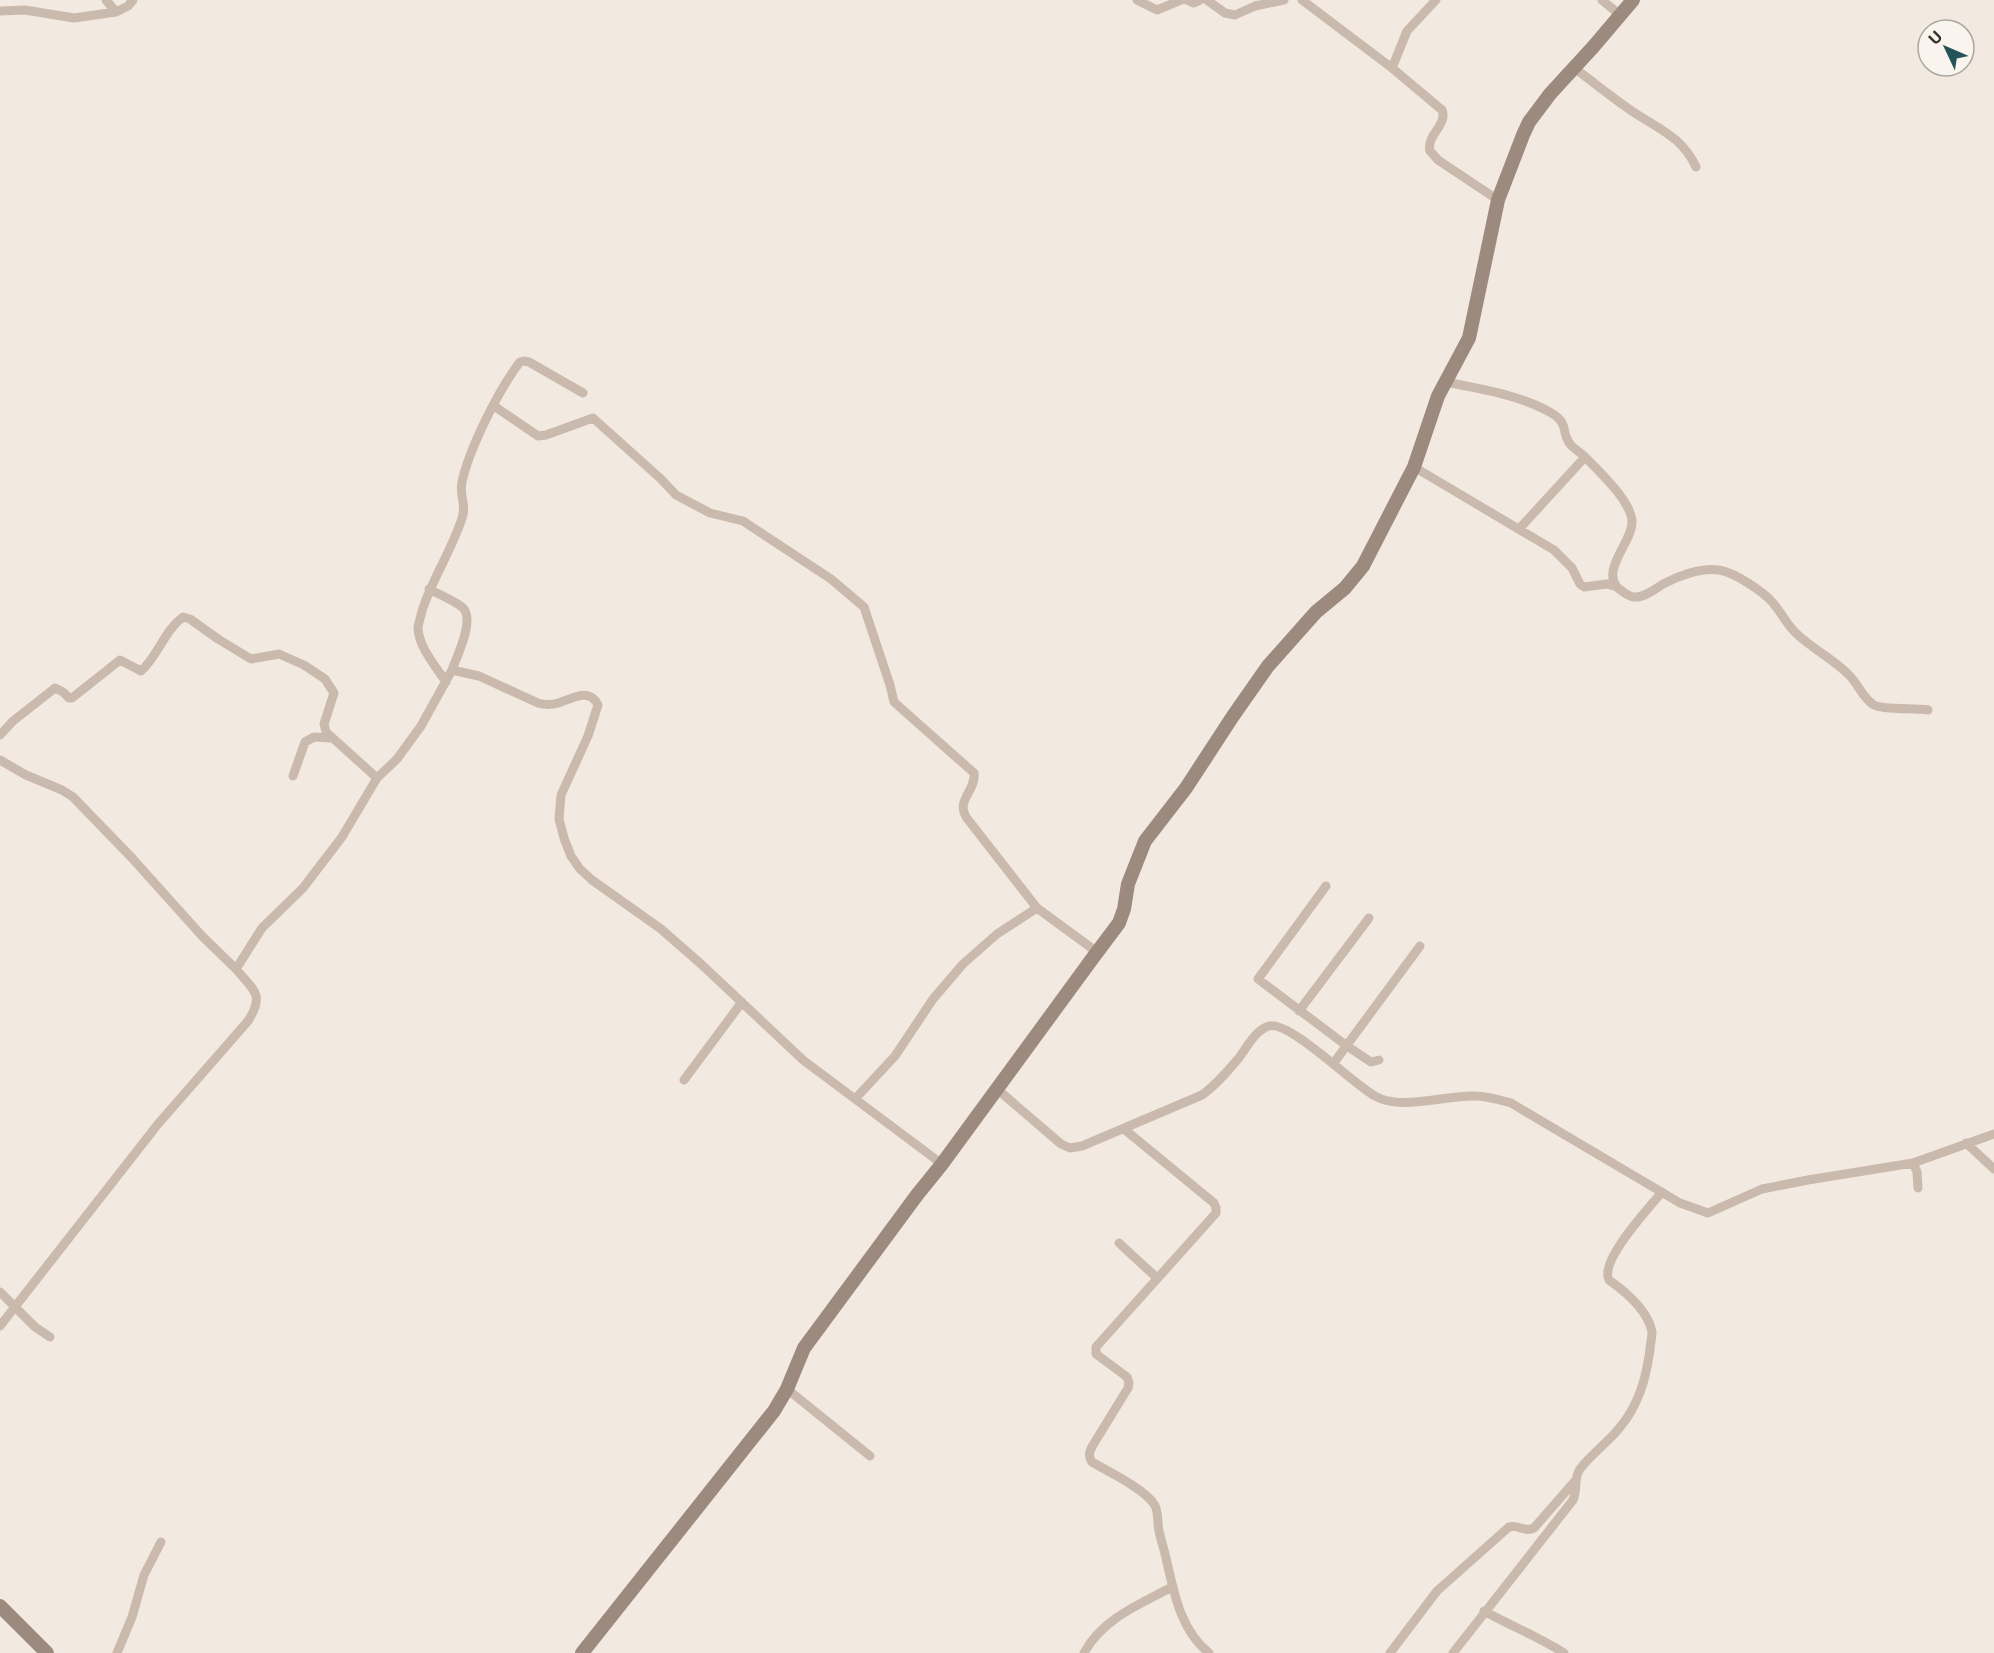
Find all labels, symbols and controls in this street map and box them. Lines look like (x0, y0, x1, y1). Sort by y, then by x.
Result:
north arrow (1916, 18, 1976, 78)
text: U (1923, 26, 1947, 50)

